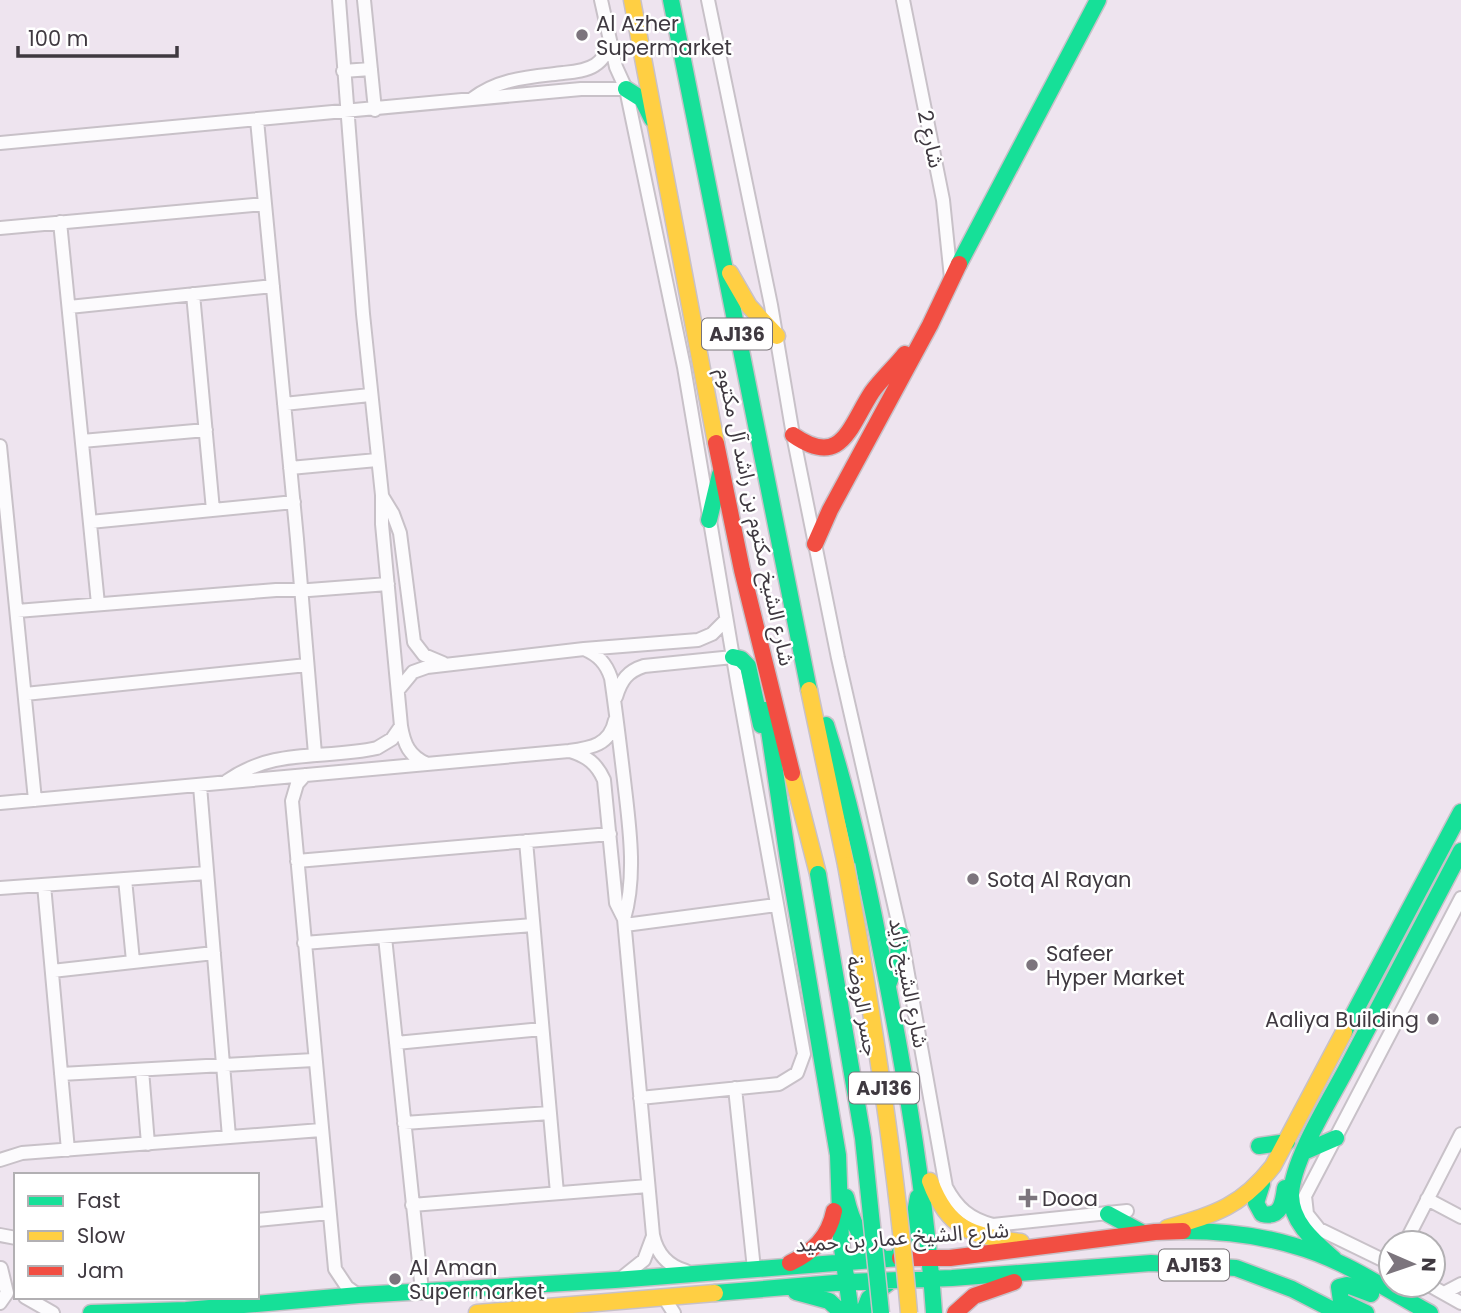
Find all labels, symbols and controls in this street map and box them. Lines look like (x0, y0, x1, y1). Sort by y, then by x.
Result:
place label: Al Azher Supermarket (596, 9, 732, 62)
scale bar (18, 14, 177, 58)
text: 100 m (28, 24, 88, 53)
marker: Al Azher Supermarket (574, 27, 590, 43)
street label: شارع 2 (910, 107, 951, 171)
road number: AJ136 (702, 318, 772, 350)
street label: شارع الشيخ مكتوم بن راشد آل مكتوم (708, 365, 802, 669)
place label: Sotq Al Rayan (987, 865, 1132, 894)
marker: Sotq Al Rayan (965, 871, 981, 887)
street label: شارع الشيخ زايد (881, 916, 936, 1051)
place label: Safeer Hyper Market (1046, 939, 1185, 992)
street label: جسر الروضة (840, 954, 886, 1058)
marker: Safeer Hyper Market (1024, 957, 1040, 973)
place label: Aaliya Building (1265, 1005, 1419, 1034)
marker: Aaliya Building (1425, 1011, 1441, 1027)
road number: AJ136 (849, 1072, 919, 1104)
legend (14, 1173, 259, 1299)
place label: Dooa (1042, 1184, 1098, 1213)
text: Fast (77, 1186, 120, 1215)
marker: Dooa (1020, 1190, 1036, 1206)
street label: شارع الشيخ عمار بن حميد (794, 1215, 1010, 1260)
text: Slow (77, 1221, 125, 1250)
north arrow (1377, 1229, 1447, 1299)
road number: AJ153 (1159, 1250, 1229, 1280)
place label: Al Aman Supermarket (409, 1253, 545, 1306)
text: Jam (77, 1256, 124, 1285)
text: N (1415, 1257, 1442, 1272)
marker: Al Aman Supermarket (387, 1271, 403, 1287)

